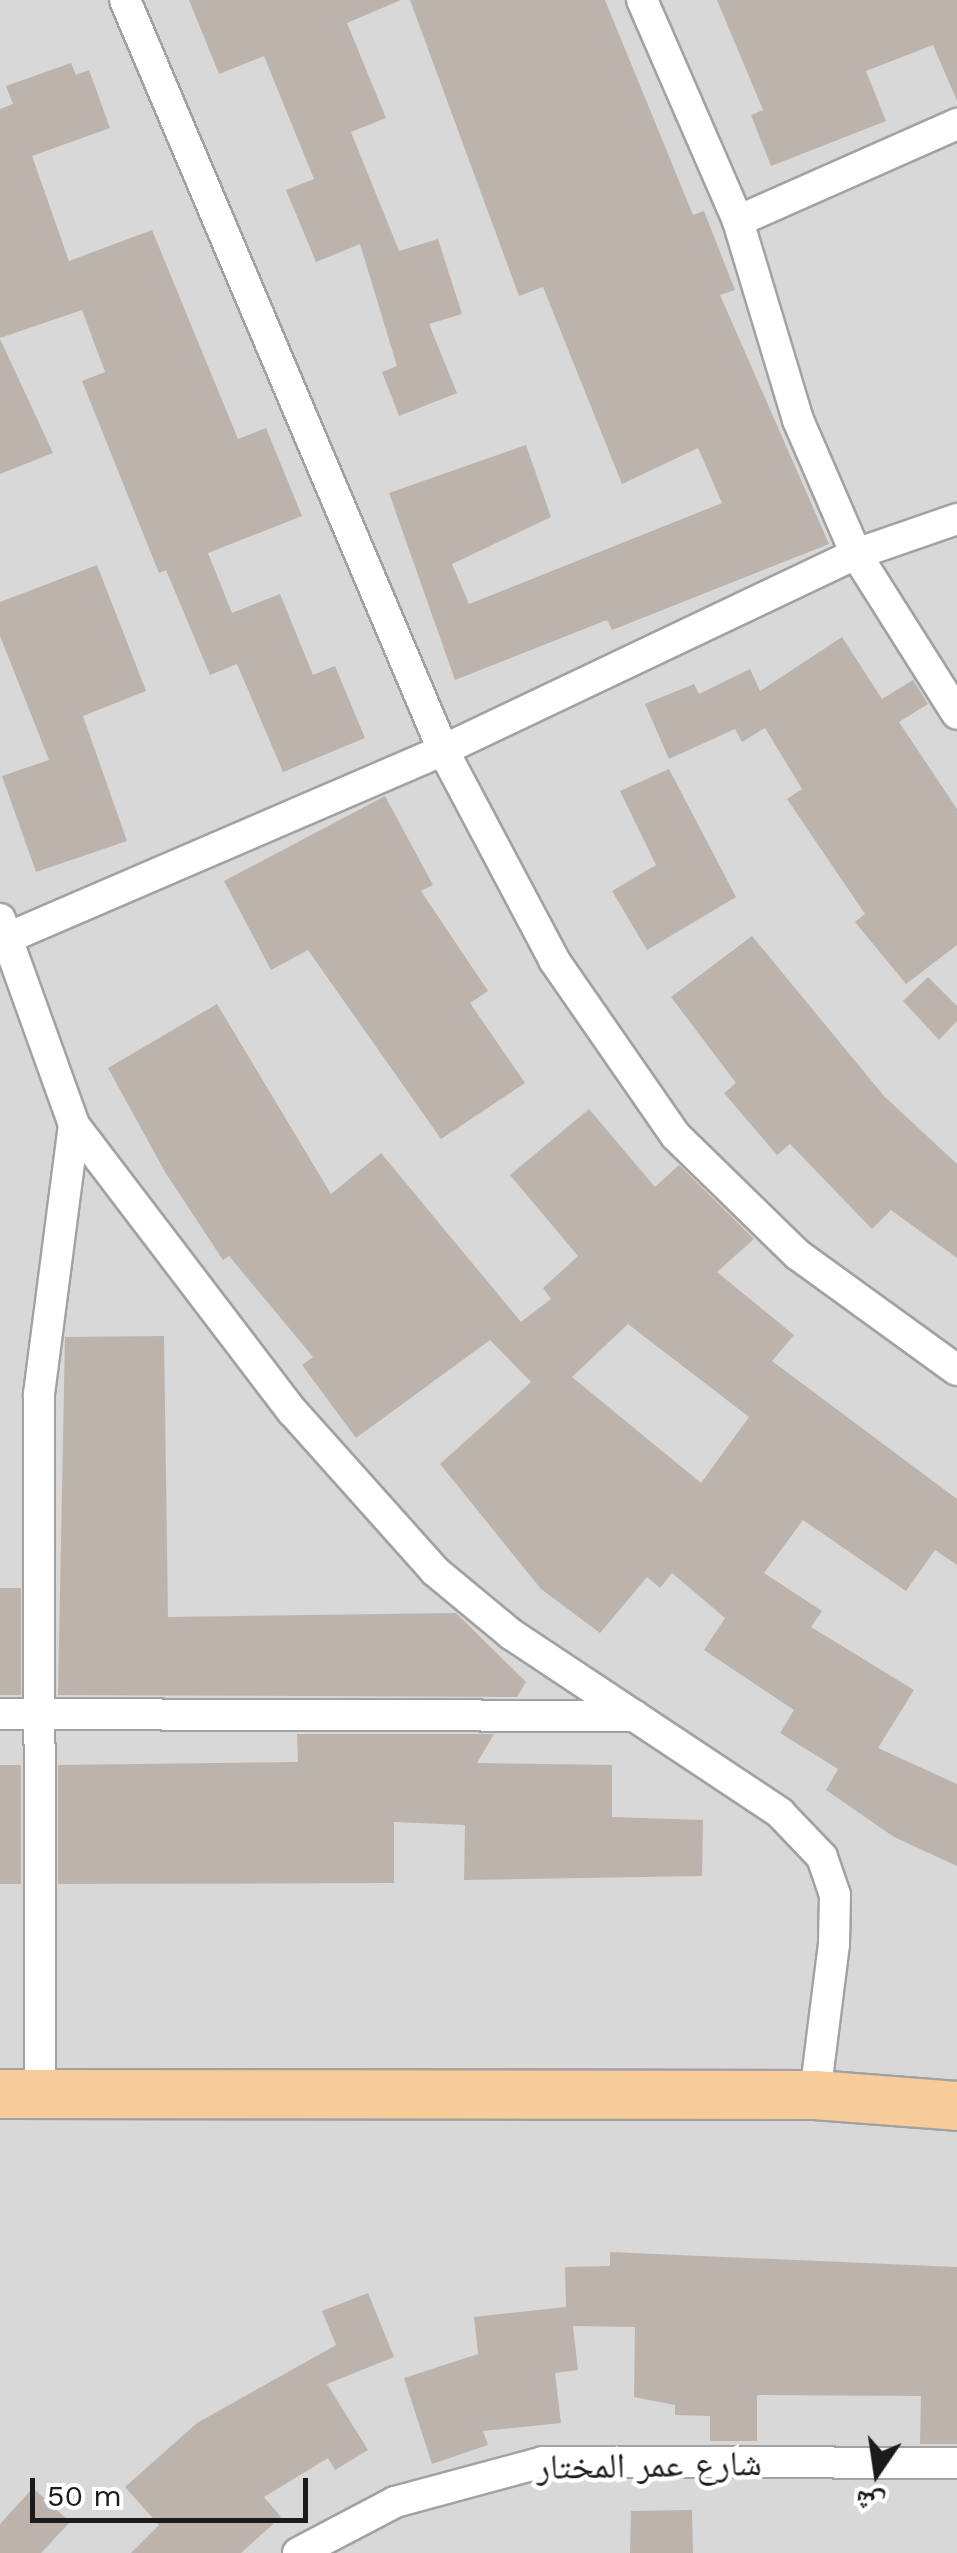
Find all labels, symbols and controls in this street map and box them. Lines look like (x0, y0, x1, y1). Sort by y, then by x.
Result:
north arrow (827, 2423, 927, 2523)
street label: شارع عمر المختار (536, 2442, 762, 2488)
scale bar (35, 2458, 312, 2520)
text: 50 m (47, 2478, 122, 2513)
text: ش (852, 2483, 888, 2522)

